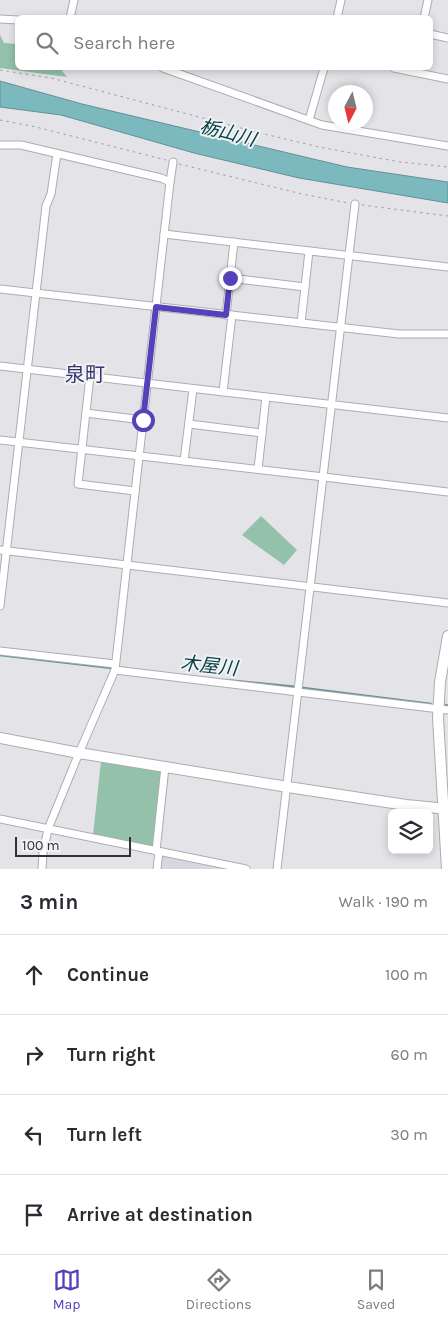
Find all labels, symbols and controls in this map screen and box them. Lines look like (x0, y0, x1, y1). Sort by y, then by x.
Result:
search box (15, 15, 433, 70)
icon: search (33, 29, 61, 57)
text: Search here (73, 32, 175, 54)
north arrow (328, 85, 373, 130)
water label: 栃山川 (197, 115, 260, 151)
route end (219, 267, 242, 290)
district label: 泉町 (65, 363, 105, 386)
route start (132, 409, 155, 432)
water label: 木屋川 (179, 652, 240, 680)
map controls (388, 809, 433, 854)
button: layers (388, 809, 433, 854)
scale bar (15, 834, 131, 857)
text: 100 m (22, 837, 60, 854)
text: 3 min (20, 890, 78, 914)
text: Walk · 190 m (339, 892, 428, 911)
icon: ahead (20, 961, 48, 989)
text: Continue (67, 964, 149, 986)
text: 100 m (385, 965, 428, 984)
icon: right (20, 1041, 48, 1069)
text: Turn right (67, 1044, 156, 1066)
text: 60 m (391, 1045, 428, 1064)
icon: left (20, 1121, 48, 1149)
text: Turn left (67, 1124, 142, 1146)
text: 30 m (390, 1125, 428, 1144)
icon: arrive (20, 1201, 48, 1229)
text: Arrive at destination (67, 1204, 253, 1226)
tab: Map (53, 1266, 81, 1313)
tab: Directions (186, 1266, 252, 1313)
tab: Saved (357, 1266, 395, 1313)

